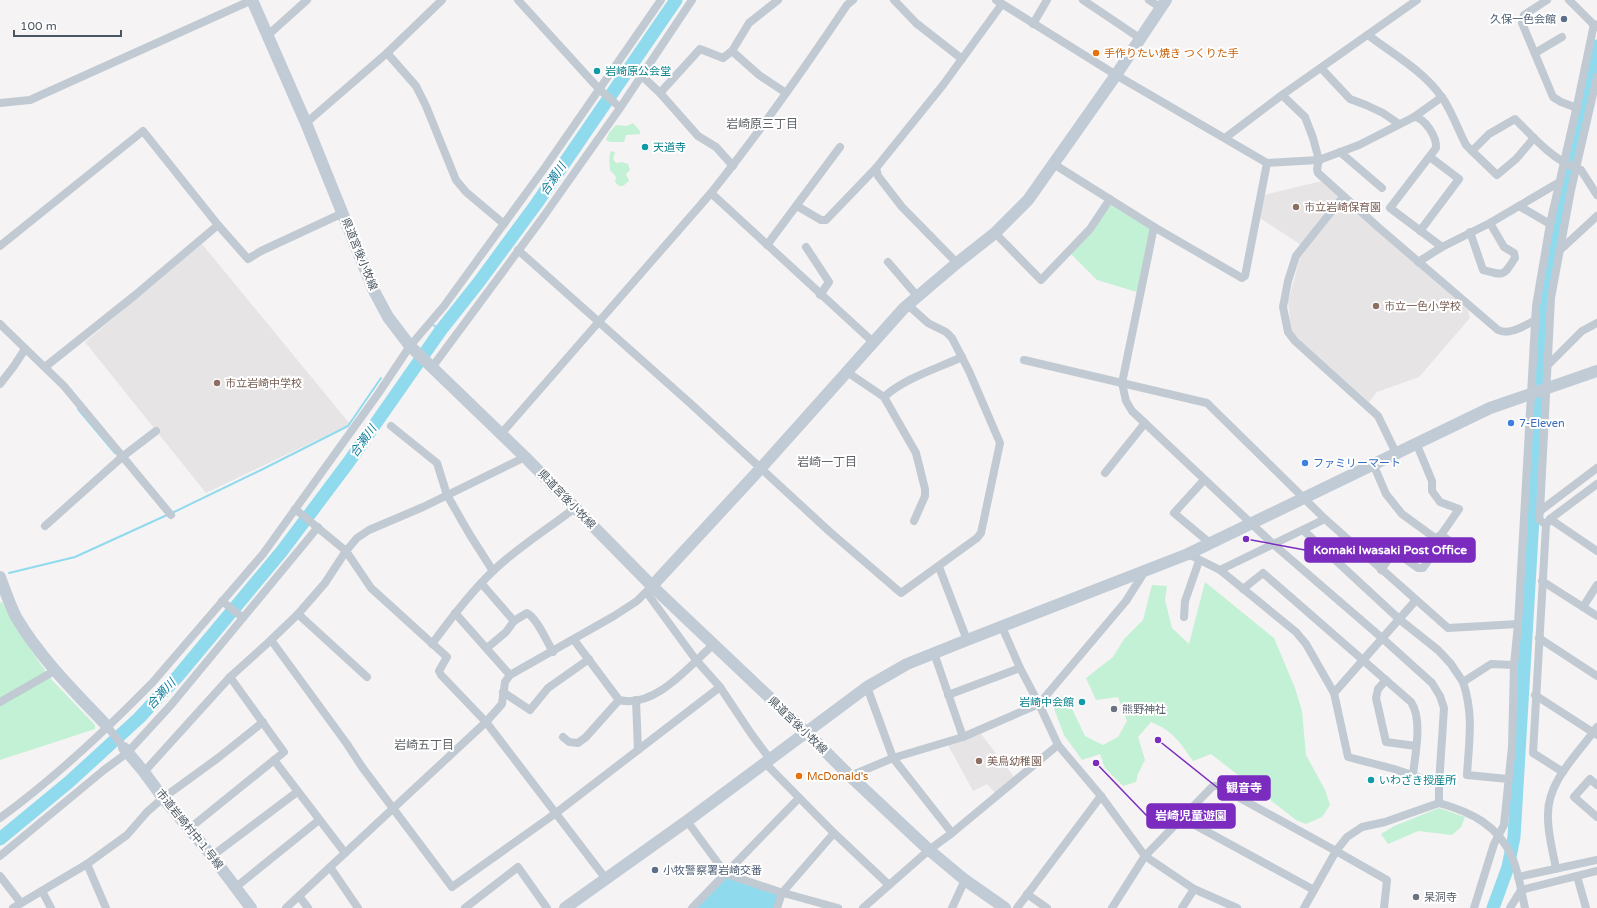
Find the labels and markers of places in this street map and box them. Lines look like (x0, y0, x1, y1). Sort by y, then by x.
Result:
place label: 久保一色会館 (1490, 13, 1556, 26)
marker: 久保一色会館 (1559, 14, 1569, 24)
place label: 手作りたい焼き つくりた手 (1104, 47, 1239, 60)
marker: 手作りたい焼き つくりた手 (1091, 48, 1101, 58)
place label: 岩崎原公会堂 (605, 65, 671, 78)
marker: 岩崎原公会堂 (592, 66, 602, 76)
place label: 天道寺 (653, 141, 686, 154)
marker: 天道寺 (640, 142, 650, 152)
place label: 市立岩崎保育園 (1304, 201, 1381, 214)
marker: 市立岩崎保育園 (1291, 202, 1301, 212)
place label: 市立一色小学校 (1384, 300, 1461, 313)
marker: 市立一色小学校 (1371, 301, 1381, 311)
place label: 市立岩崎中学校 (225, 377, 302, 390)
marker: 市立岩崎中学校 (212, 378, 222, 388)
place label: 7-Eleven (1519, 417, 1565, 430)
marker: 7-Eleven (1506, 418, 1516, 428)
place label: ファミリーマート (1313, 457, 1401, 470)
marker: ファミリーマート (1300, 458, 1310, 468)
callout: Komaki Iwasaki Post Office (1305, 538, 1475, 562)
place label: 岩崎中会館 (1019, 696, 1074, 709)
marker: 岩崎中会館 (1077, 697, 1087, 707)
place label: 熊野神社 (1122, 703, 1166, 716)
marker: 熊野神社 (1109, 704, 1119, 714)
place label: 美鳥幼稚園 (987, 755, 1042, 768)
marker: 美鳥幼稚園 (974, 756, 984, 766)
place label: McDonald's (807, 770, 868, 783)
marker: McDonald's (794, 771, 804, 781)
place label: いわざき授産所 (1379, 774, 1457, 787)
marker: いわざき授産所 (1366, 775, 1376, 785)
callout: 観音寺 (1218, 776, 1270, 800)
callout: 岩崎児童遊園 (1147, 804, 1235, 828)
place label: 小牧警察署岩崎交番 (663, 864, 762, 877)
marker: 小牧警察署岩崎交番 (650, 865, 660, 875)
place label: 杲洞寺 (1424, 891, 1457, 904)
marker: 杲洞寺 (1411, 892, 1421, 902)

